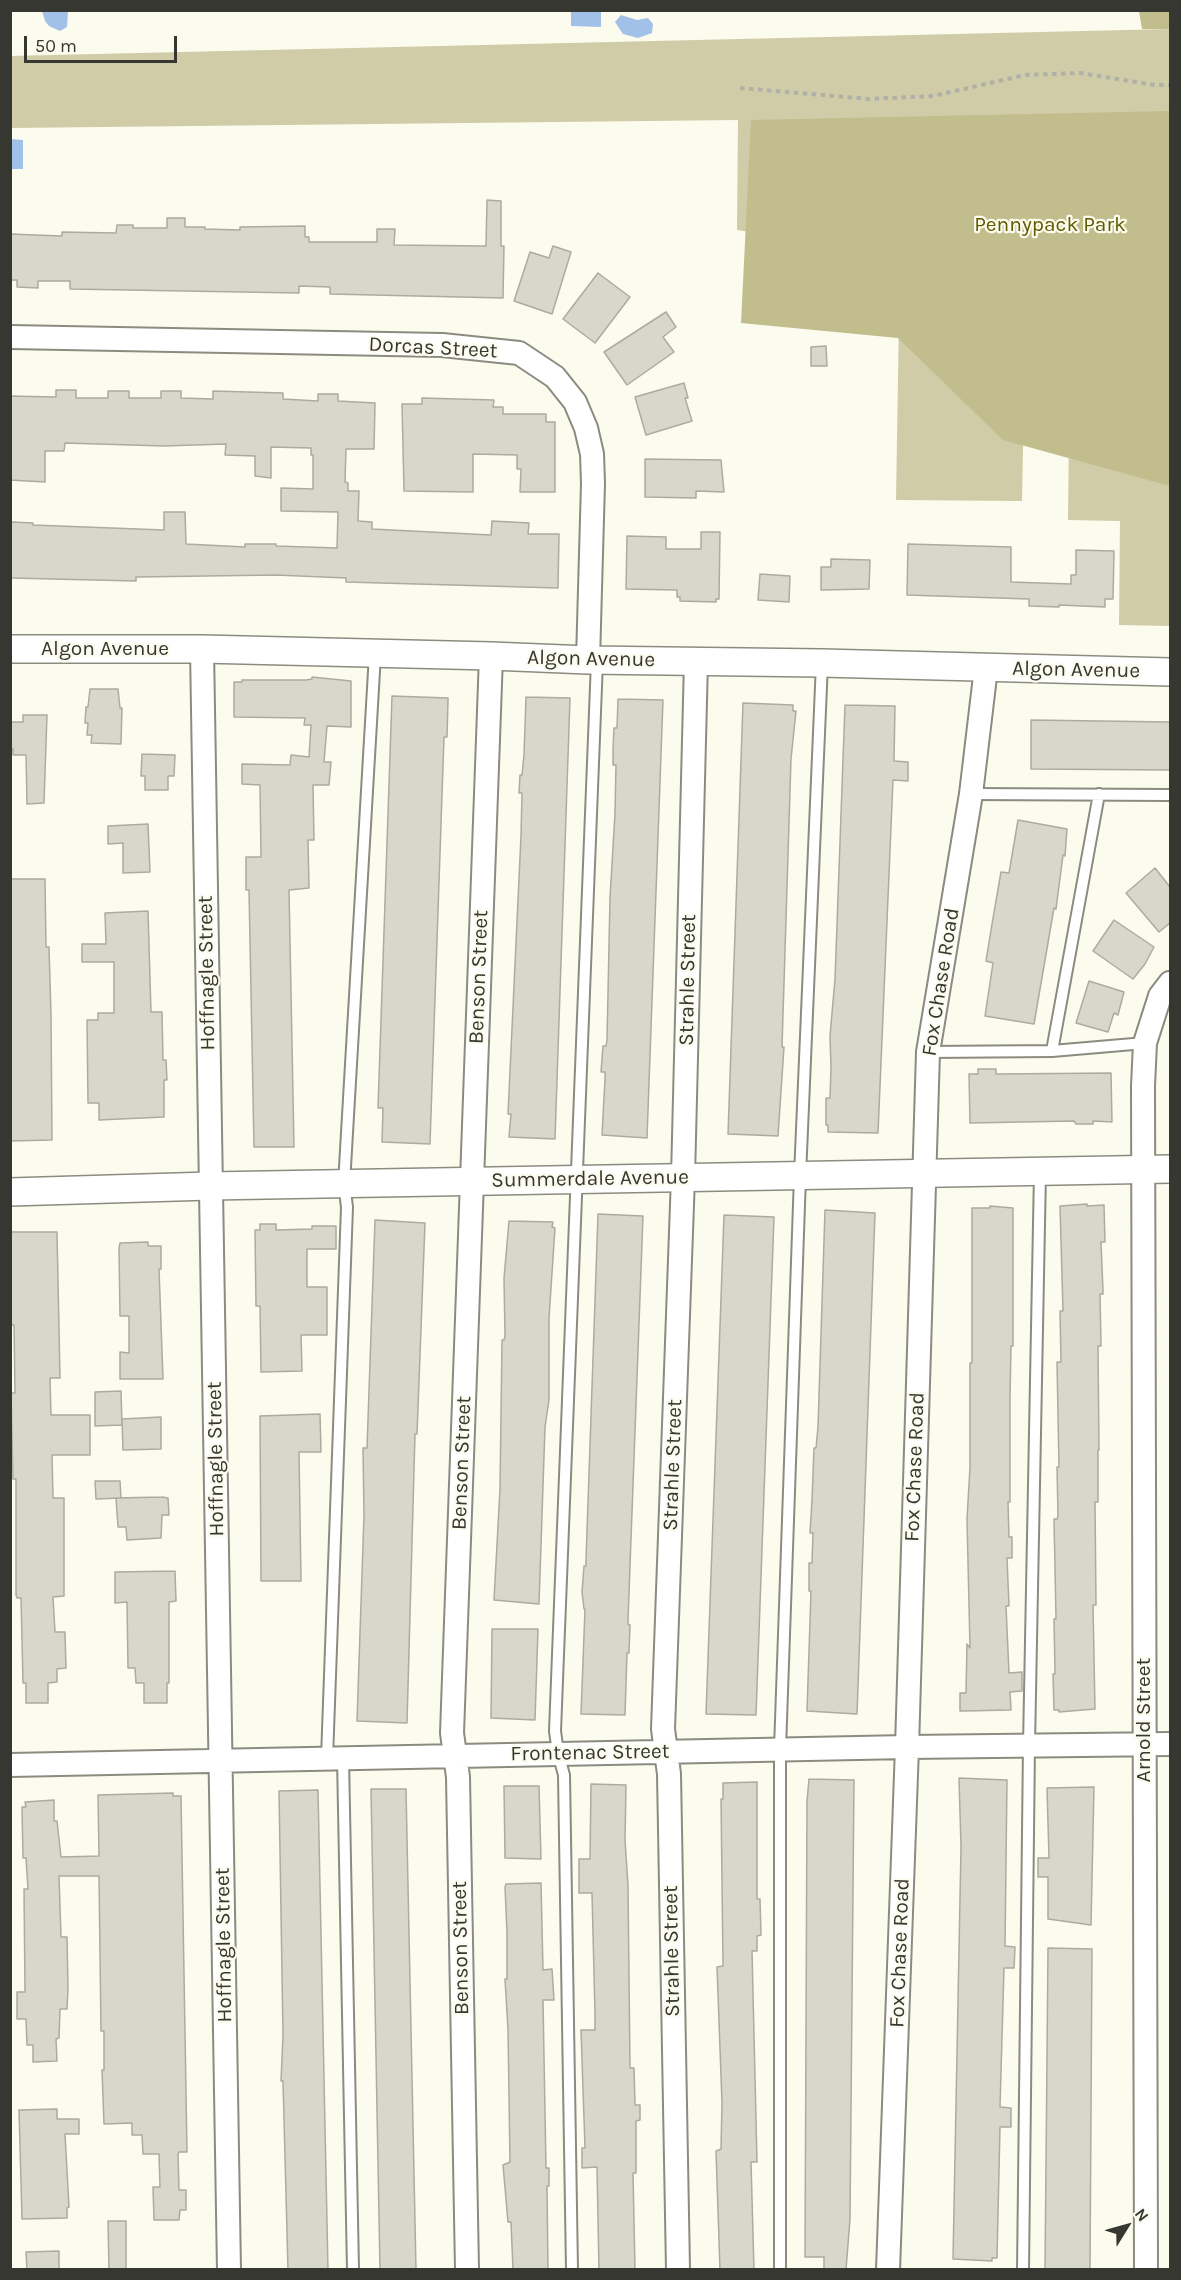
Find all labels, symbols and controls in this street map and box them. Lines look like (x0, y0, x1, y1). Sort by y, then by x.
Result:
scale bar (27, 24, 180, 62)
text: 50 m (35, 35, 77, 57)
park label: Pennypack Park (974, 212, 1126, 238)
street label: Dorcas Street (368, 332, 498, 364)
street label: Algon Avenue (41, 636, 169, 662)
street label: Algon Avenue (527, 645, 655, 673)
street label: Algon Avenue (1012, 656, 1140, 684)
street label: Hoffnagle Street (193, 895, 221, 1051)
street label: Fox Chase Road (917, 906, 965, 1058)
street label: Benson Street (464, 909, 494, 1045)
street label: Strahle Street (674, 914, 702, 1046)
street label: Summerdale Avenue (491, 1165, 689, 1193)
street label: Hoffnagle Street (202, 1381, 230, 1537)
street label: Fox Chase Road (900, 1392, 930, 1542)
street label: Benson Street (447, 1395, 477, 1531)
street label: Strahle Street (658, 1399, 688, 1531)
street label: Arnold Street (1131, 1658, 1157, 1782)
street label: Frontenac Street (510, 1739, 670, 1767)
street label: Hoffnagle Street (210, 1867, 238, 2023)
street label: Fox Chase Road (885, 1878, 915, 2028)
street label: Benson Street (447, 1881, 475, 2015)
street label: Strahle Street (658, 1885, 686, 2017)
north arrow (1097, 2196, 1157, 2256)
text: N (1131, 2205, 1153, 2225)

